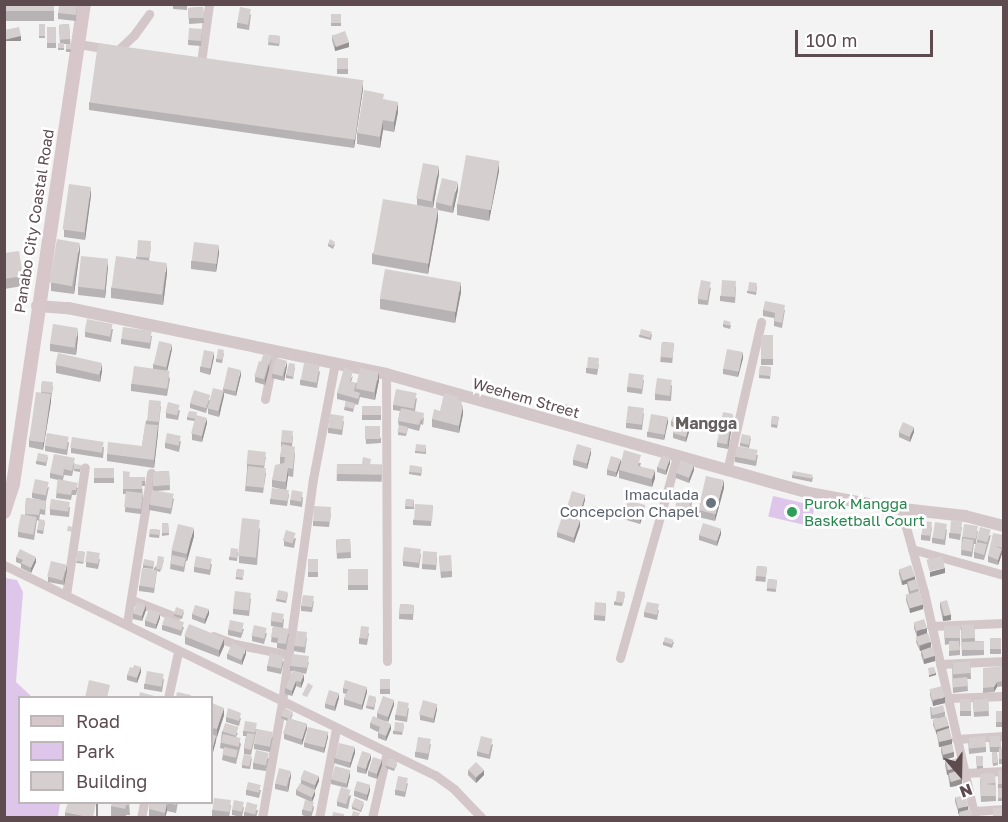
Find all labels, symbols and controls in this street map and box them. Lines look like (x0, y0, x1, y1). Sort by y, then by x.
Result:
scale bar (798, 18, 936, 56)
text: 100 m (806, 29, 857, 51)
street label: Panabo City Coastal Road (11, 128, 57, 314)
street label: Weehem Street (470, 374, 582, 422)
district label: Mangga (675, 413, 737, 433)
place label: Imaculada Concepcion Chapel (560, 485, 699, 520)
place label: Purok Mangga Basketball Court (804, 494, 925, 529)
marker: Imaculada Concepcion Chapel (704, 496, 718, 510)
marker: Purok Mangga Basketball Court (785, 505, 799, 519)
legend (18, 696, 213, 804)
text: Road (76, 710, 120, 732)
text: Park (76, 740, 115, 762)
north arrow (930, 744, 990, 804)
text: Building (76, 770, 147, 792)
text: N (957, 779, 975, 802)

